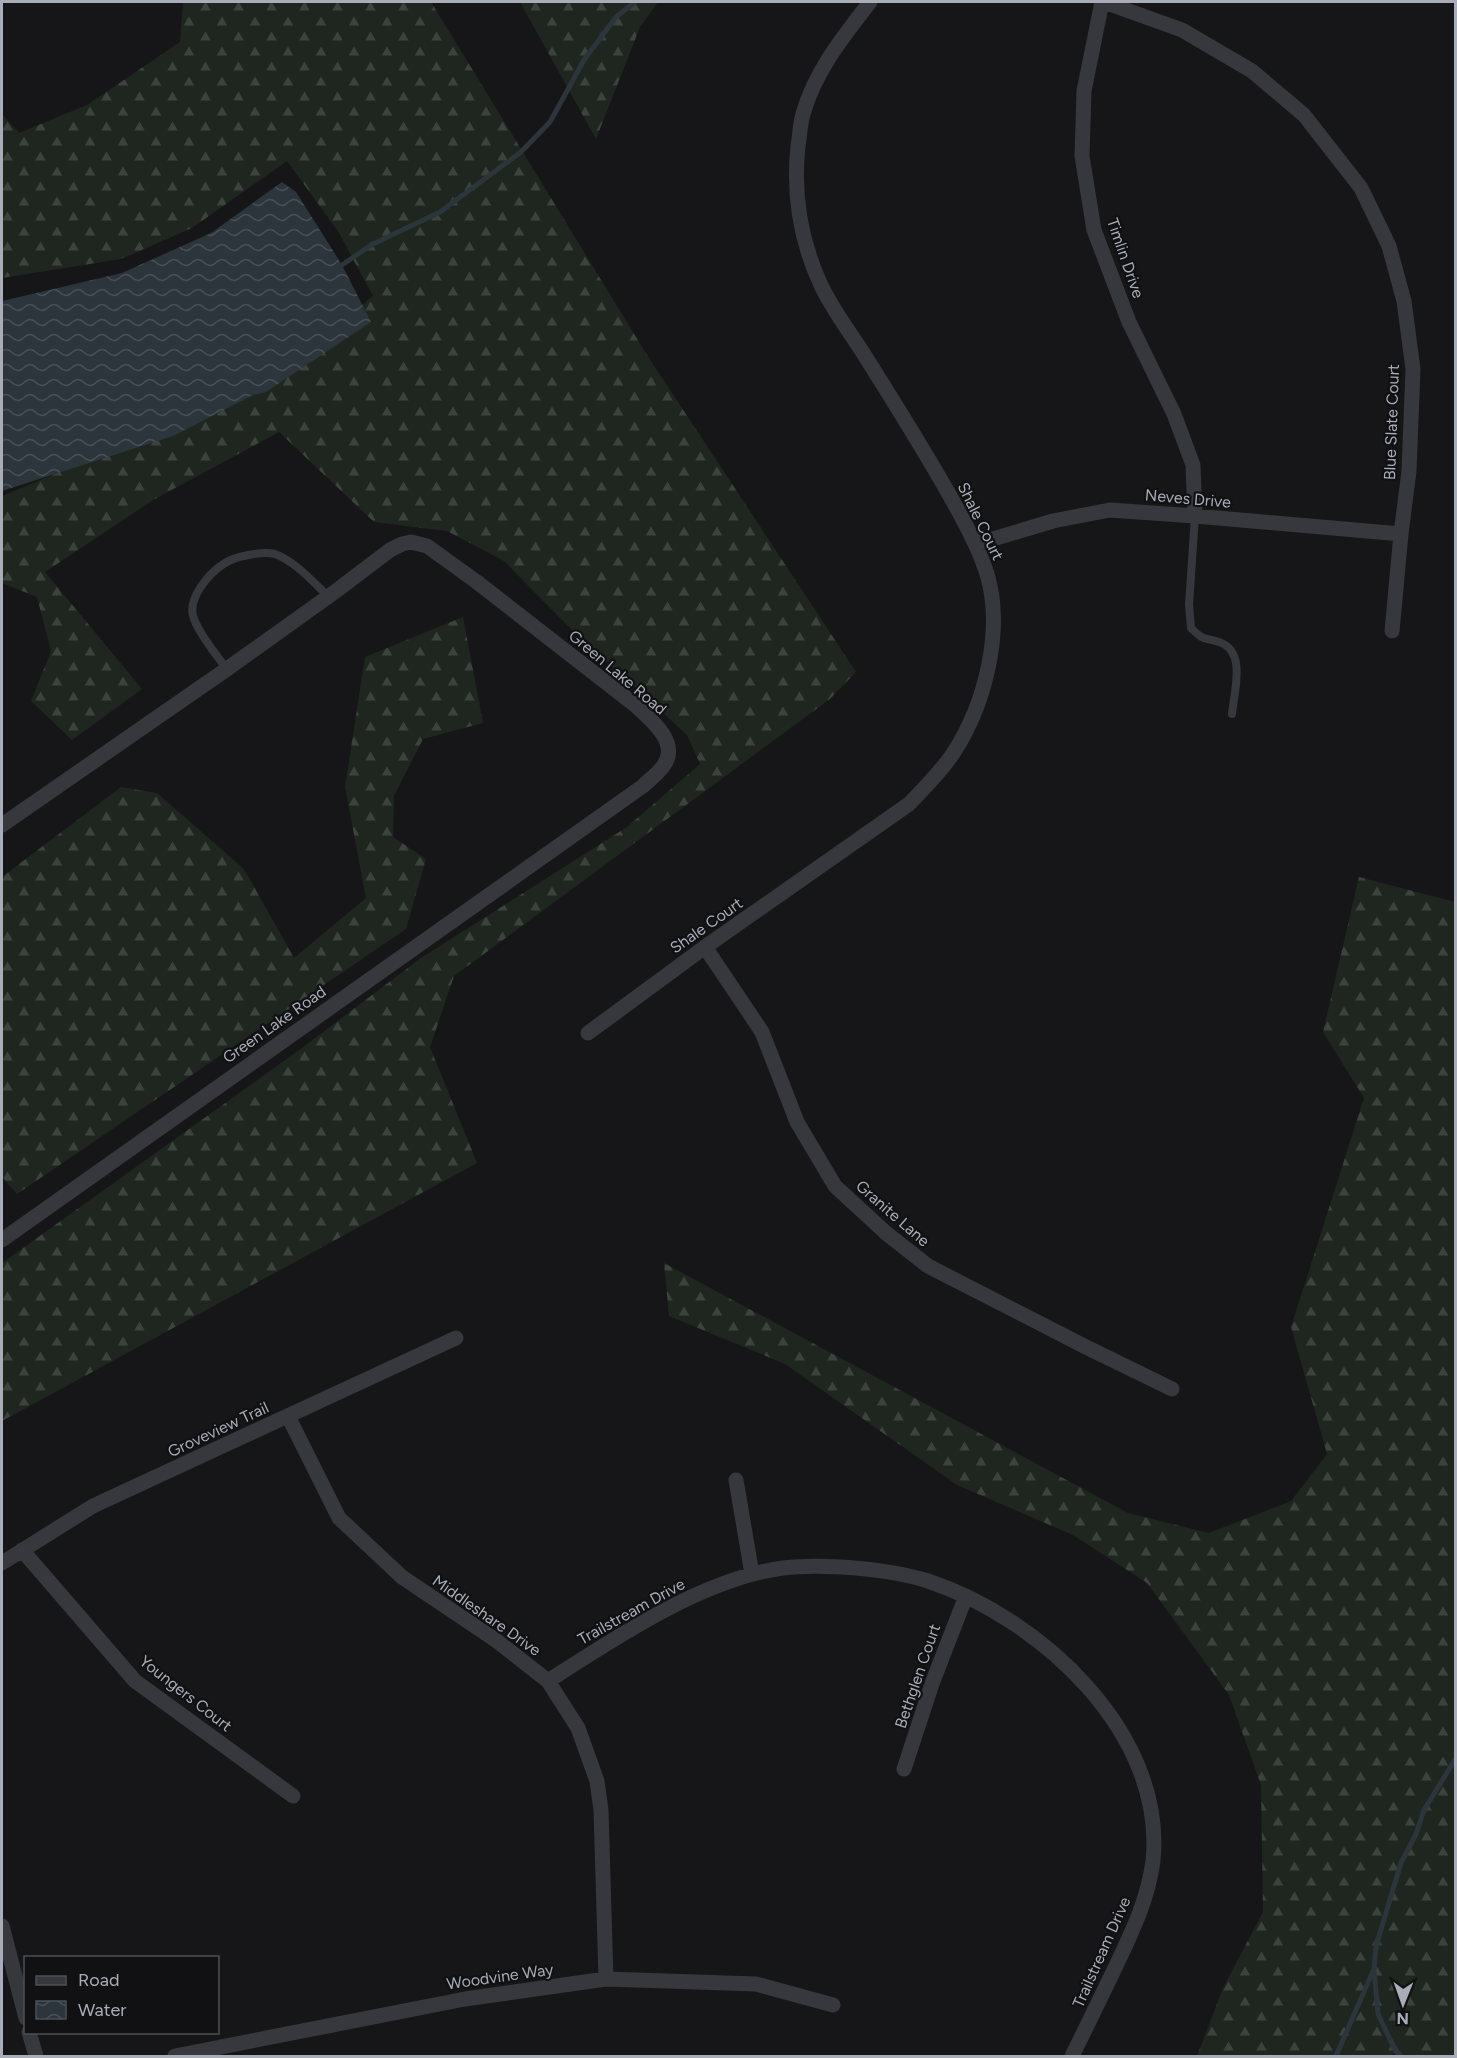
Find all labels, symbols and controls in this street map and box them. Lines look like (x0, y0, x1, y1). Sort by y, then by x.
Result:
street label: Timlin Drive (1103, 216, 1148, 301)
street label: Blue Slate Court (1380, 364, 1403, 480)
street label: Shale Court (954, 479, 1008, 563)
street label: Neves Drive (1144, 485, 1232, 512)
street label: Green Lake Road (565, 626, 670, 719)
street label: Shale Court (666, 893, 746, 957)
street label: Green Lake Road (219, 982, 330, 1067)
street label: Granite Lane (852, 1176, 934, 1251)
street label: Groveview Trail (165, 1398, 272, 1461)
street label: Middleshare Drive (429, 1571, 545, 1660)
street label: Trailstream Drive (574, 1574, 688, 1649)
street label: Bethglen Court (891, 1621, 944, 1731)
street label: Youngers Court (136, 1651, 236, 1735)
street label: Trailstream Drive (1069, 1894, 1134, 2011)
legend (24, 1956, 219, 2034)
street label: Woodvine Way (446, 1960, 555, 1993)
text: Road (78, 1969, 119, 1991)
north arrow (1373, 1974, 1433, 2034)
text: Water (78, 1999, 126, 2021)
text: N (1396, 2009, 1409, 2028)

